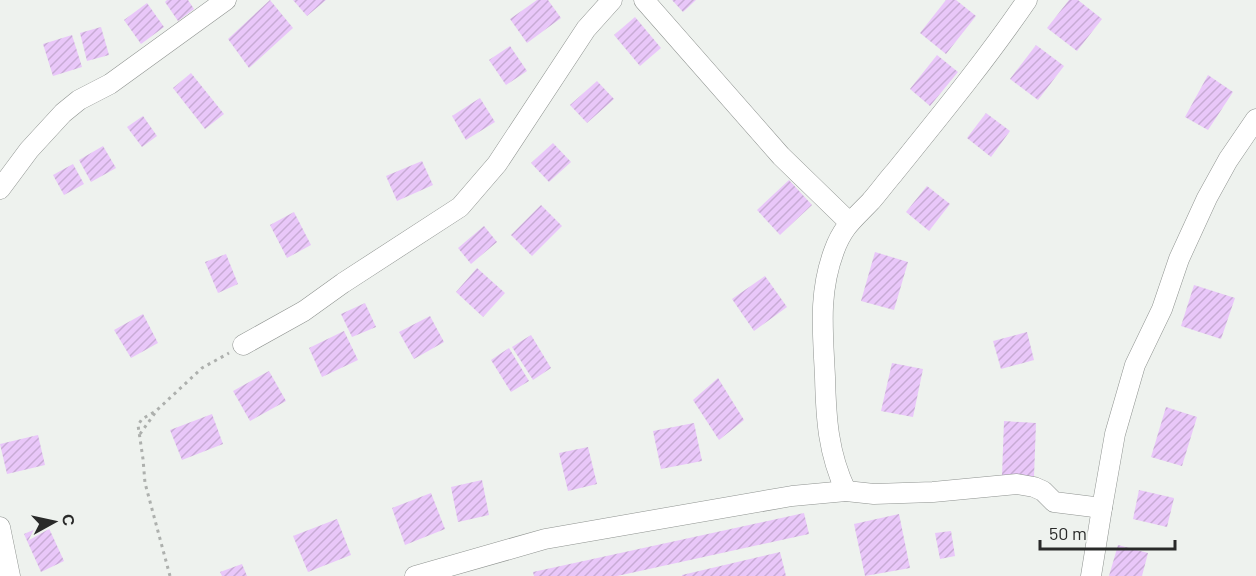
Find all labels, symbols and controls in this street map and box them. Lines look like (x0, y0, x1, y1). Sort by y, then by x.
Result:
north arrow (24, 492, 84, 552)
text: С (59, 513, 80, 527)
scale bar (1040, 513, 1175, 551)
text: 50 m (1049, 522, 1087, 544)

